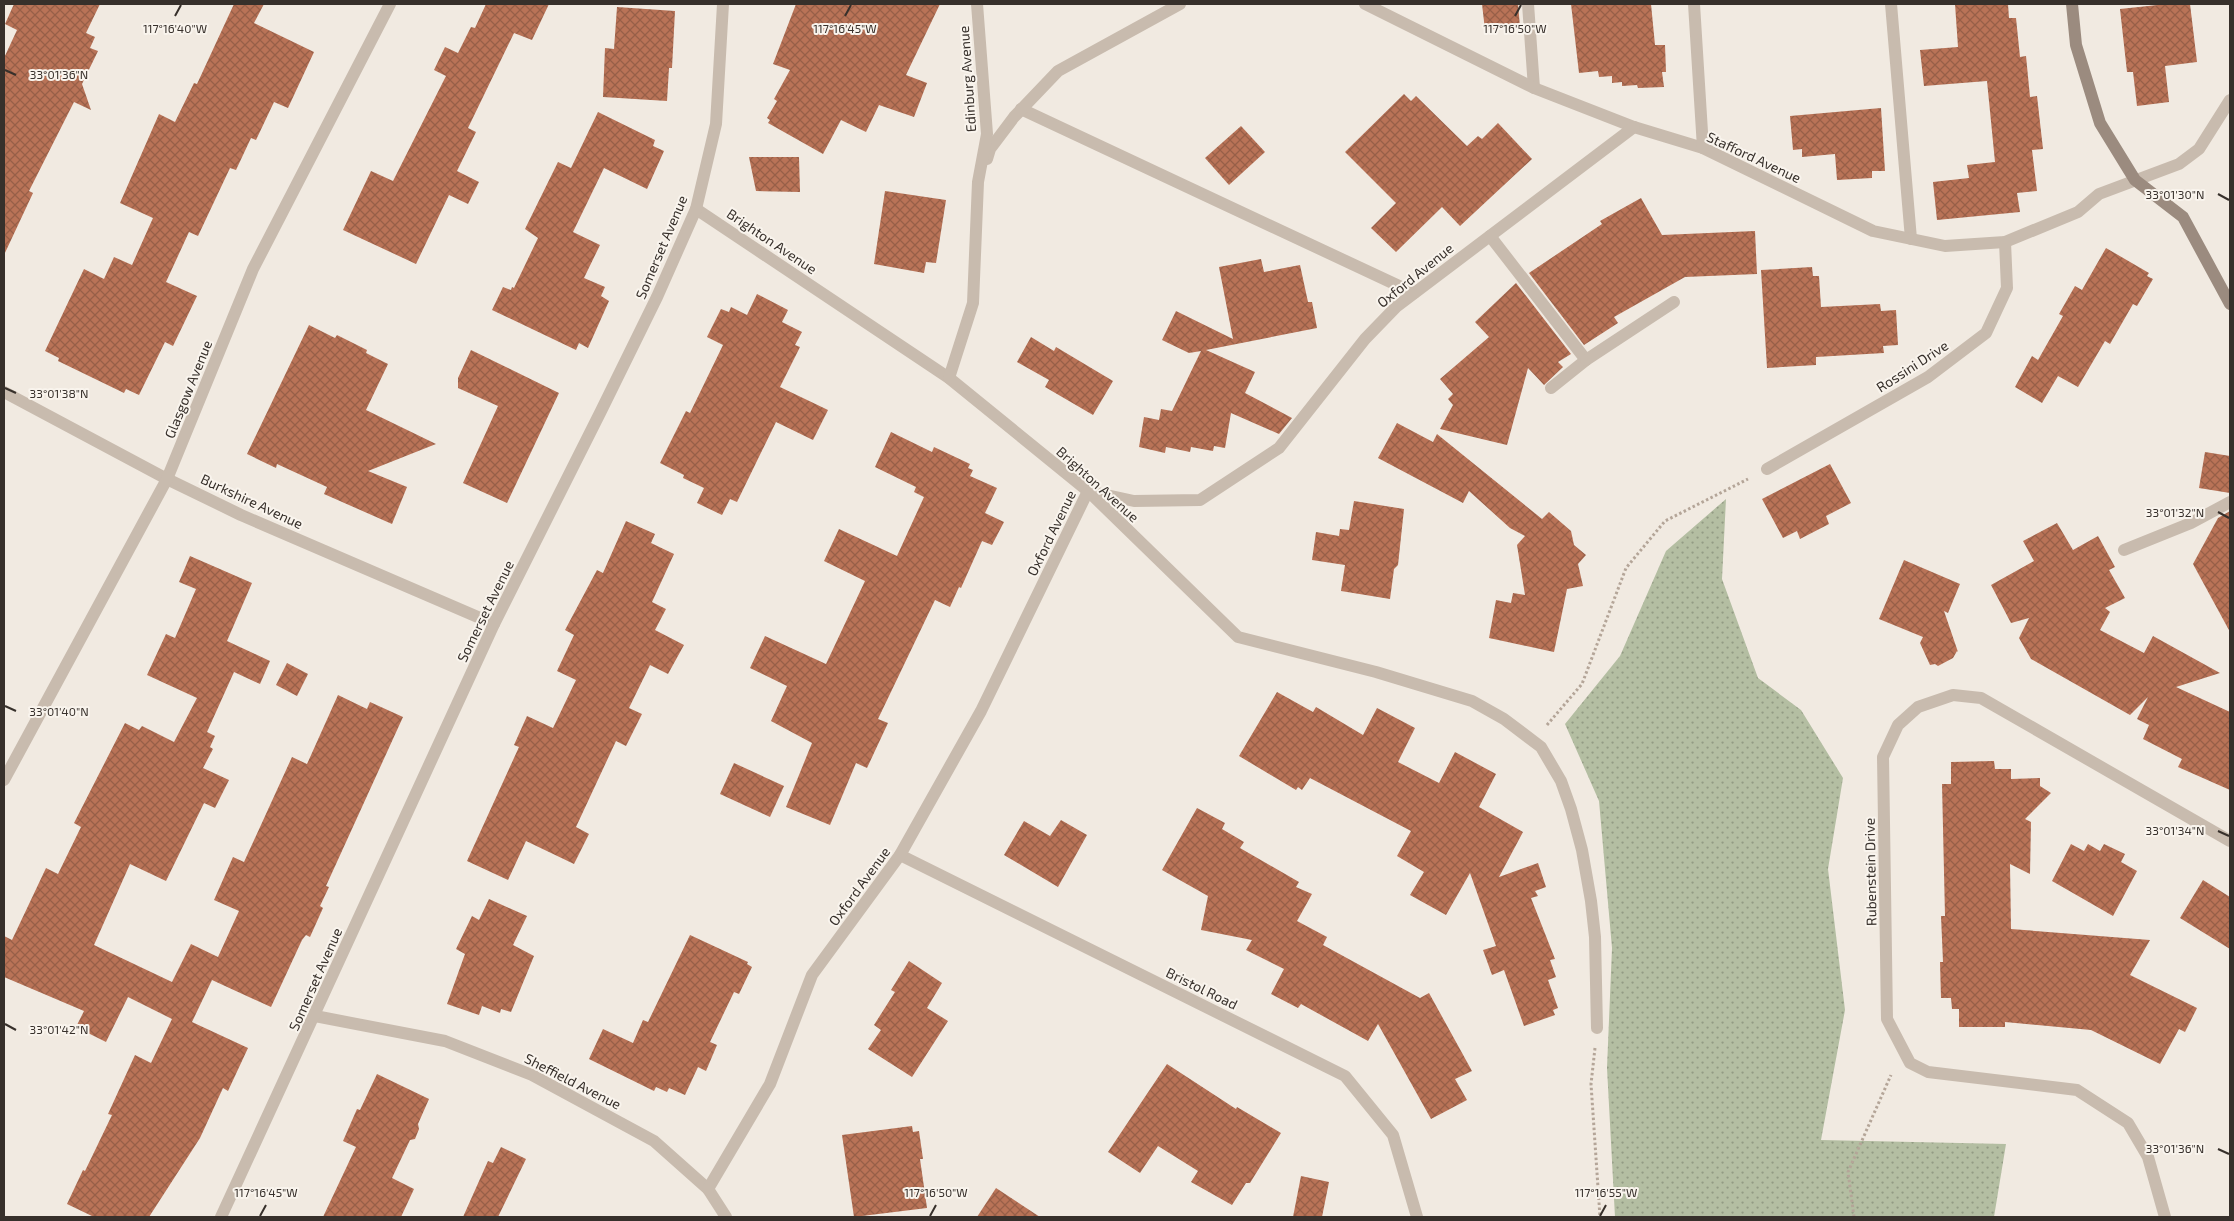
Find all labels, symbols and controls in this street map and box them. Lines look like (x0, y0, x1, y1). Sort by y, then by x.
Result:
text: 117°16'40"W (143, 21, 207, 35)
text: 117°16'45"W (813, 21, 877, 35)
text: 117°16'50"W (1483, 21, 1547, 35)
street label: Edinburg Avenue (955, 25, 979, 133)
text: 33°01'36"N (30, 67, 88, 81)
street label: Stafford Avenue (1704, 128, 1804, 186)
text: 33°01'30"N (2146, 187, 2204, 201)
street label: Somerset Avenue (632, 193, 690, 301)
street label: Brighton Avenue (724, 205, 820, 277)
street label: Oxford Avenue (1373, 239, 1457, 311)
street label: Rossini Drive (1873, 336, 1951, 396)
street label: Glasgow Avenue (161, 337, 215, 441)
text: 33°01'38"N (30, 386, 88, 400)
street label: Brighton Avenue (1053, 443, 1143, 525)
street label: Burkshire Avenue (198, 470, 306, 532)
street label: Oxford Avenue (1023, 487, 1079, 579)
text: 33°01'32"N (2146, 505, 2204, 519)
street label: Somerset Avenue (453, 557, 517, 665)
text: 33°01'40"N (29, 704, 89, 718)
street label: Rubenstein Drive (1861, 818, 1879, 926)
text: 33°01'34"N (2146, 823, 2204, 837)
street label: Oxford Avenue (825, 843, 893, 929)
street label: Somerset Avenue (285, 925, 345, 1033)
street label: Bristol Road (1164, 963, 1240, 1013)
text: 33°01'42"N (30, 1022, 88, 1036)
street label: Sheffield Avenue (522, 1049, 624, 1113)
text: 33°01'36"N (2146, 1141, 2204, 1155)
text: 117°16'45"W (234, 1185, 298, 1199)
text: 117°16'50"W (904, 1185, 968, 1199)
text: 117°16'55"W (1575, 1185, 1637, 1199)

